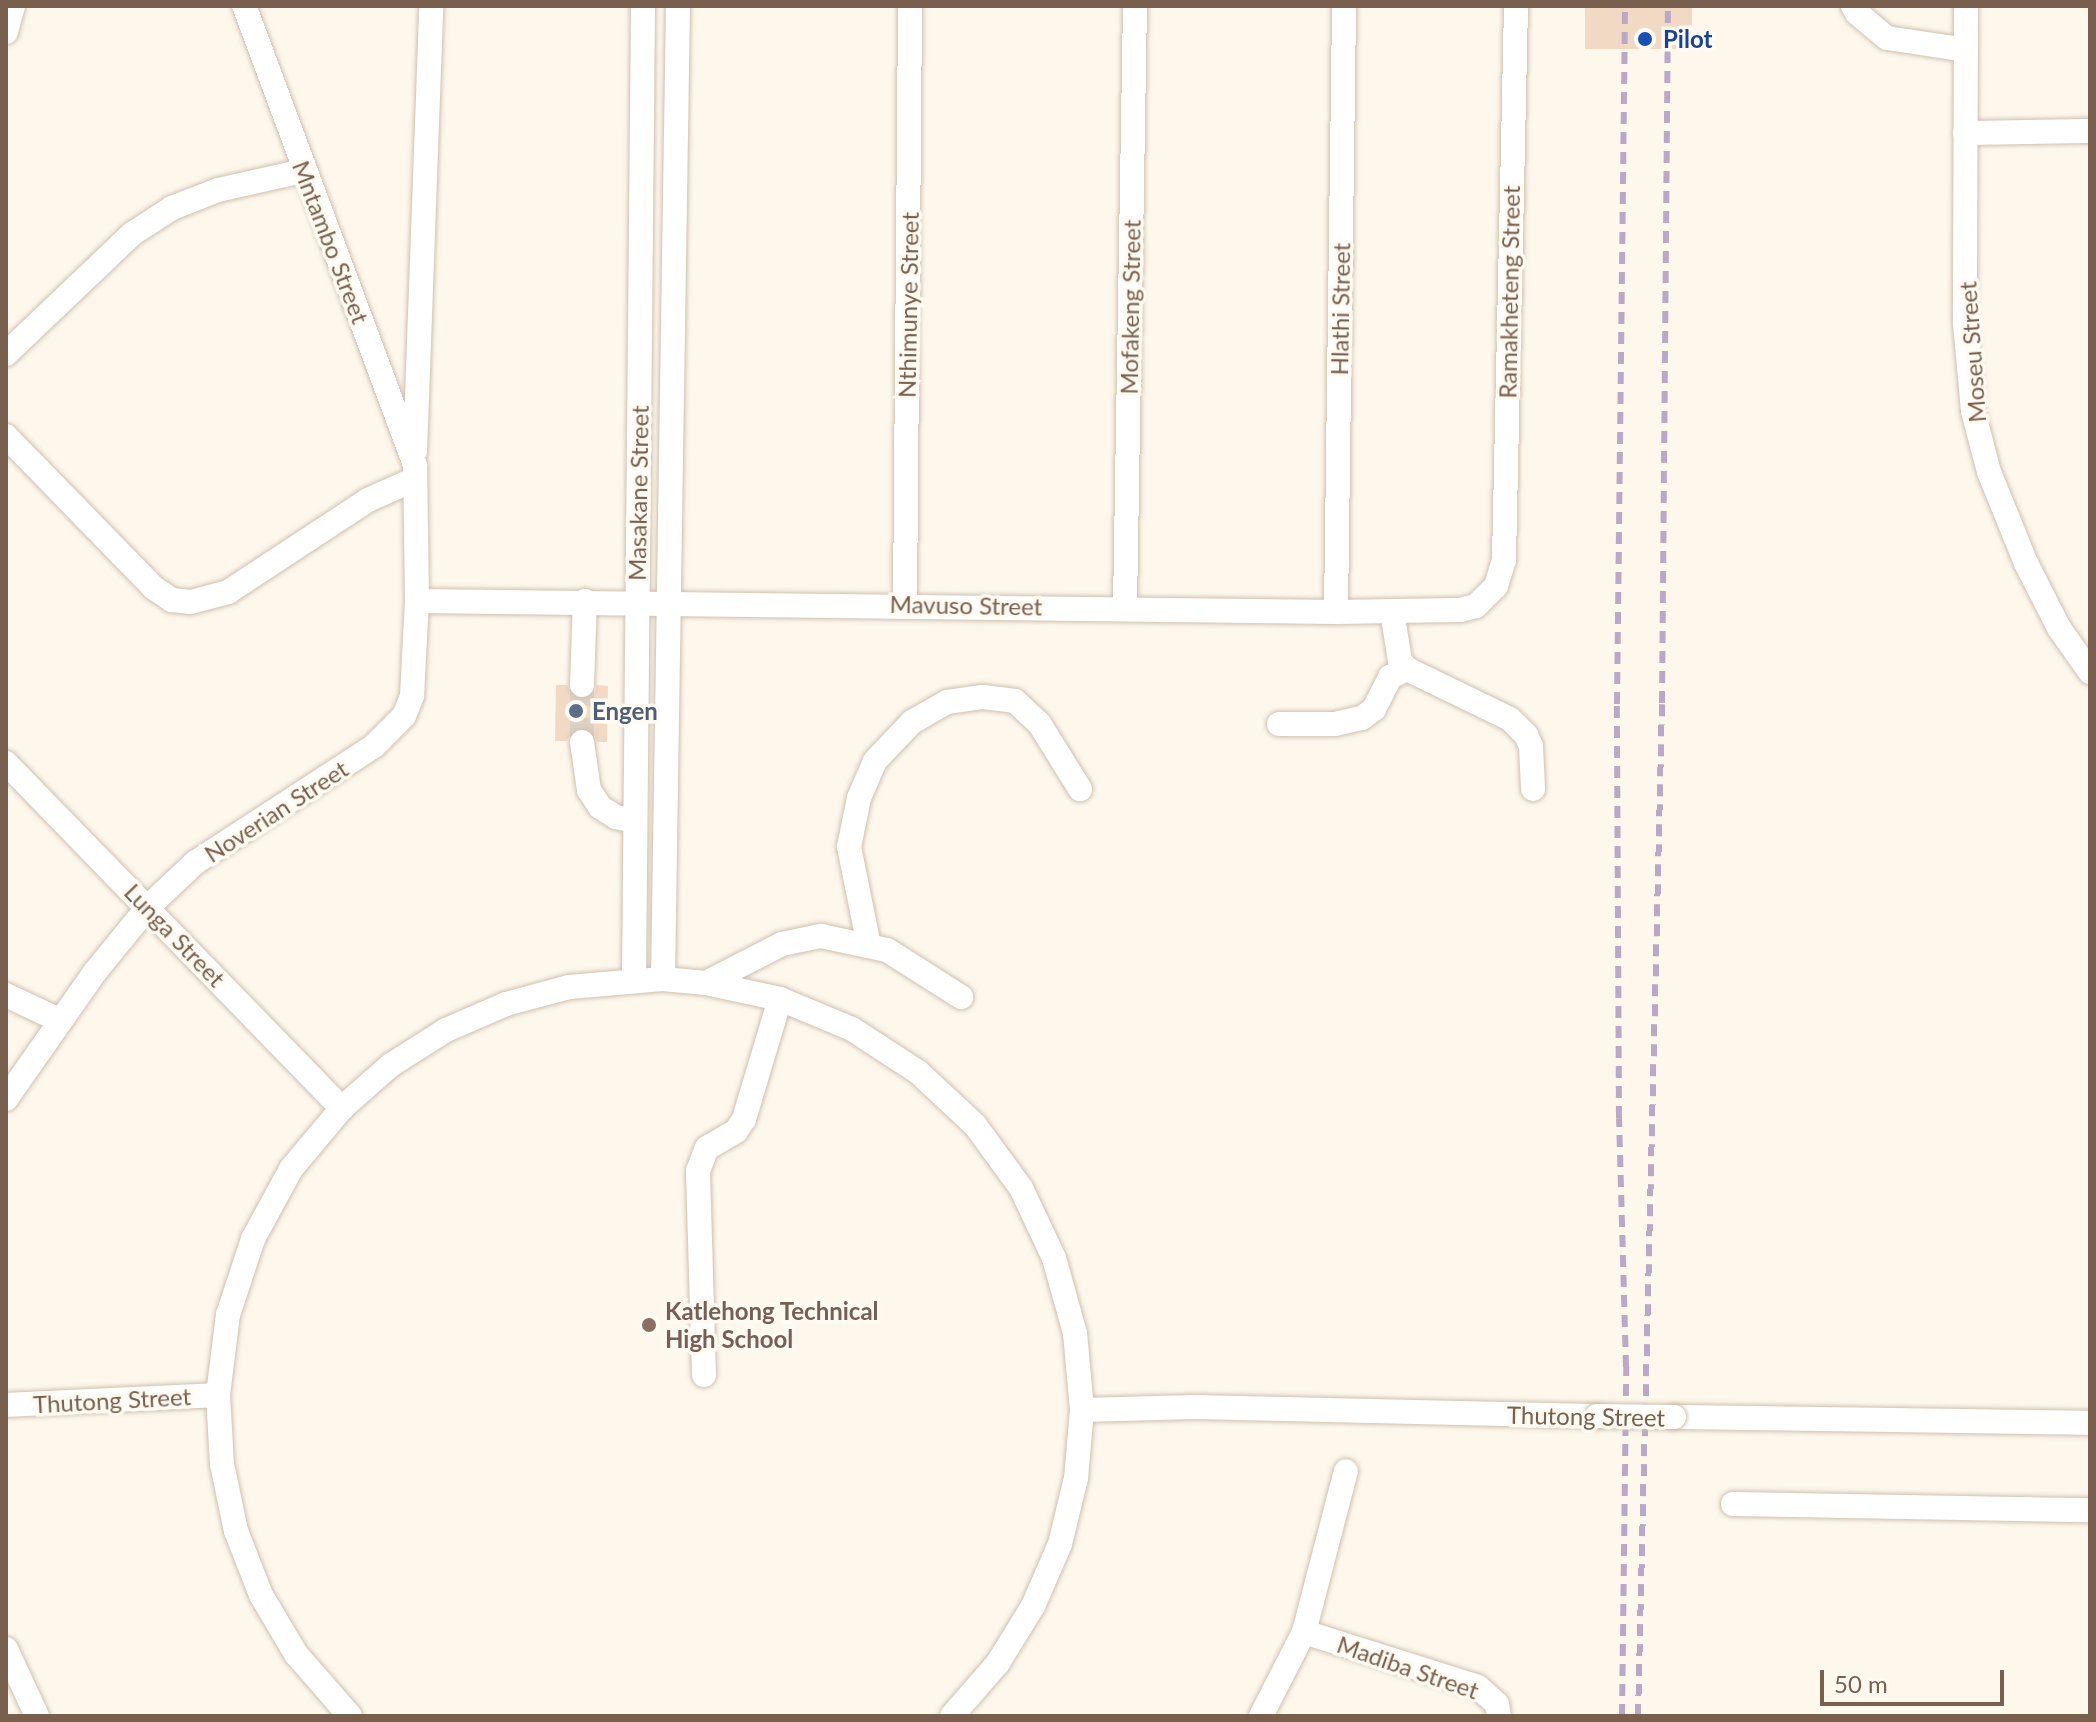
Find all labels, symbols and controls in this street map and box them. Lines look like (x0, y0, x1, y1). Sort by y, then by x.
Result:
place label: Pilot (1663, 25, 1712, 53)
marker: Pilot (1634, 28, 1656, 50)
street label: Mntambo Street (287, 157, 375, 327)
street label: Ramakheteng Street (1493, 185, 1525, 399)
street label: Nthimunye Street (892, 212, 924, 398)
street label: Mofakeng Street (1114, 219, 1146, 395)
street label: Hlathi Street (1324, 242, 1356, 376)
street label: Moseu Street (1953, 281, 1991, 423)
street label: Masakane Street (622, 405, 654, 581)
street label: Mavuso Street (889, 589, 1043, 621)
place label: Engen (592, 697, 658, 725)
marker: Engen (567, 702, 585, 720)
street label: Noverian Street (199, 754, 353, 868)
street label: Lunga Street (119, 877, 231, 993)
place label: Katlehong Technical High School (665, 1297, 879, 1353)
marker: Katlehong Technical High School (640, 1316, 658, 1334)
street label: Thutong Street (32, 1381, 192, 1419)
street label: Thutong Street (1507, 1400, 1665, 1432)
street label: Madiba Street (1333, 1629, 1483, 1705)
scale bar (1824, 1654, 2008, 1704)
text: 50 m (1834, 1669, 1888, 1698)

